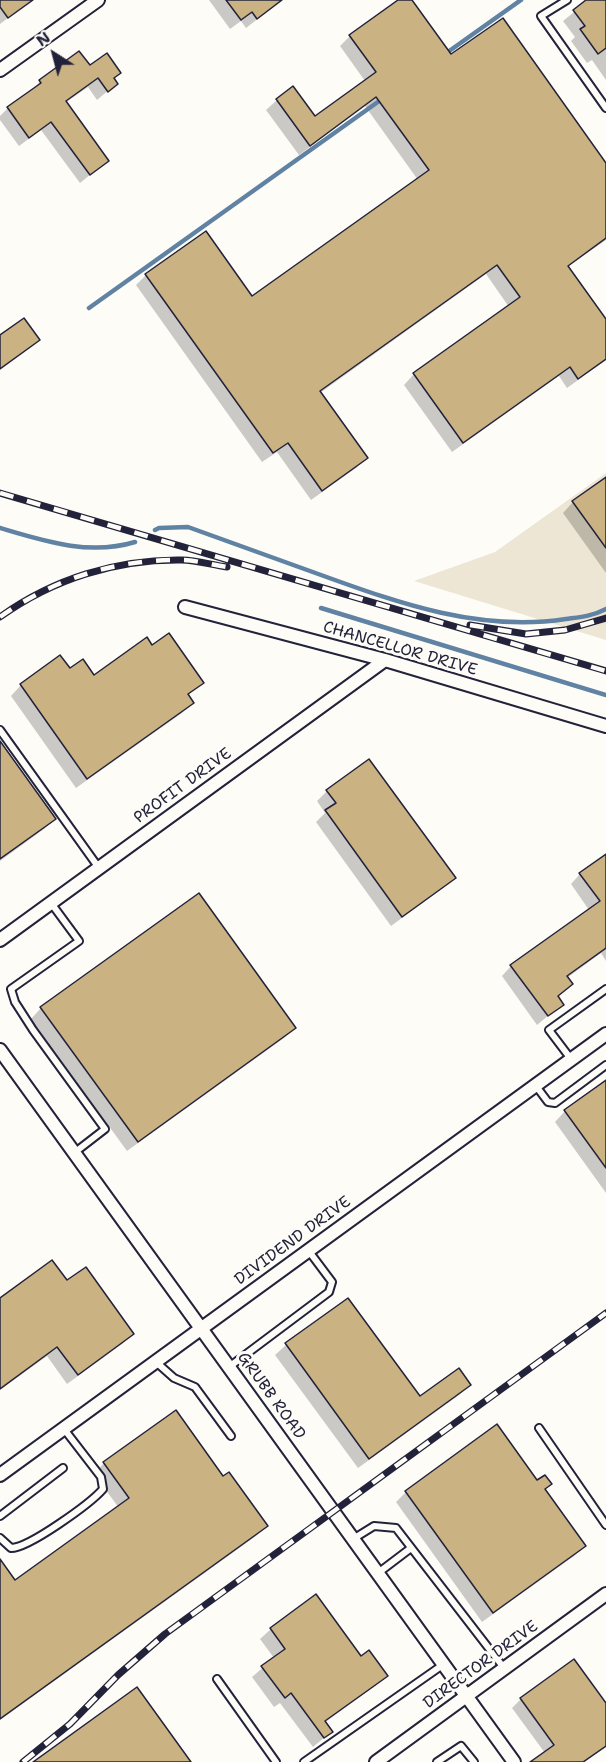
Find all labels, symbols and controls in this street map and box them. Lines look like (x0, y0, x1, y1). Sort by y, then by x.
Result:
north arrow (24, 24, 84, 84)
text: N (32, 27, 54, 51)
street label: CHANCELLOR DRIVE (321, 618, 479, 680)
street label: PROFIT DRIVE (130, 744, 236, 828)
street label: DIVIDEND DRIVE (231, 1192, 355, 1290)
street label: GRUBB ROAD (233, 1349, 309, 1443)
street label: DIRECTOR DRIVE (420, 1617, 542, 1713)

